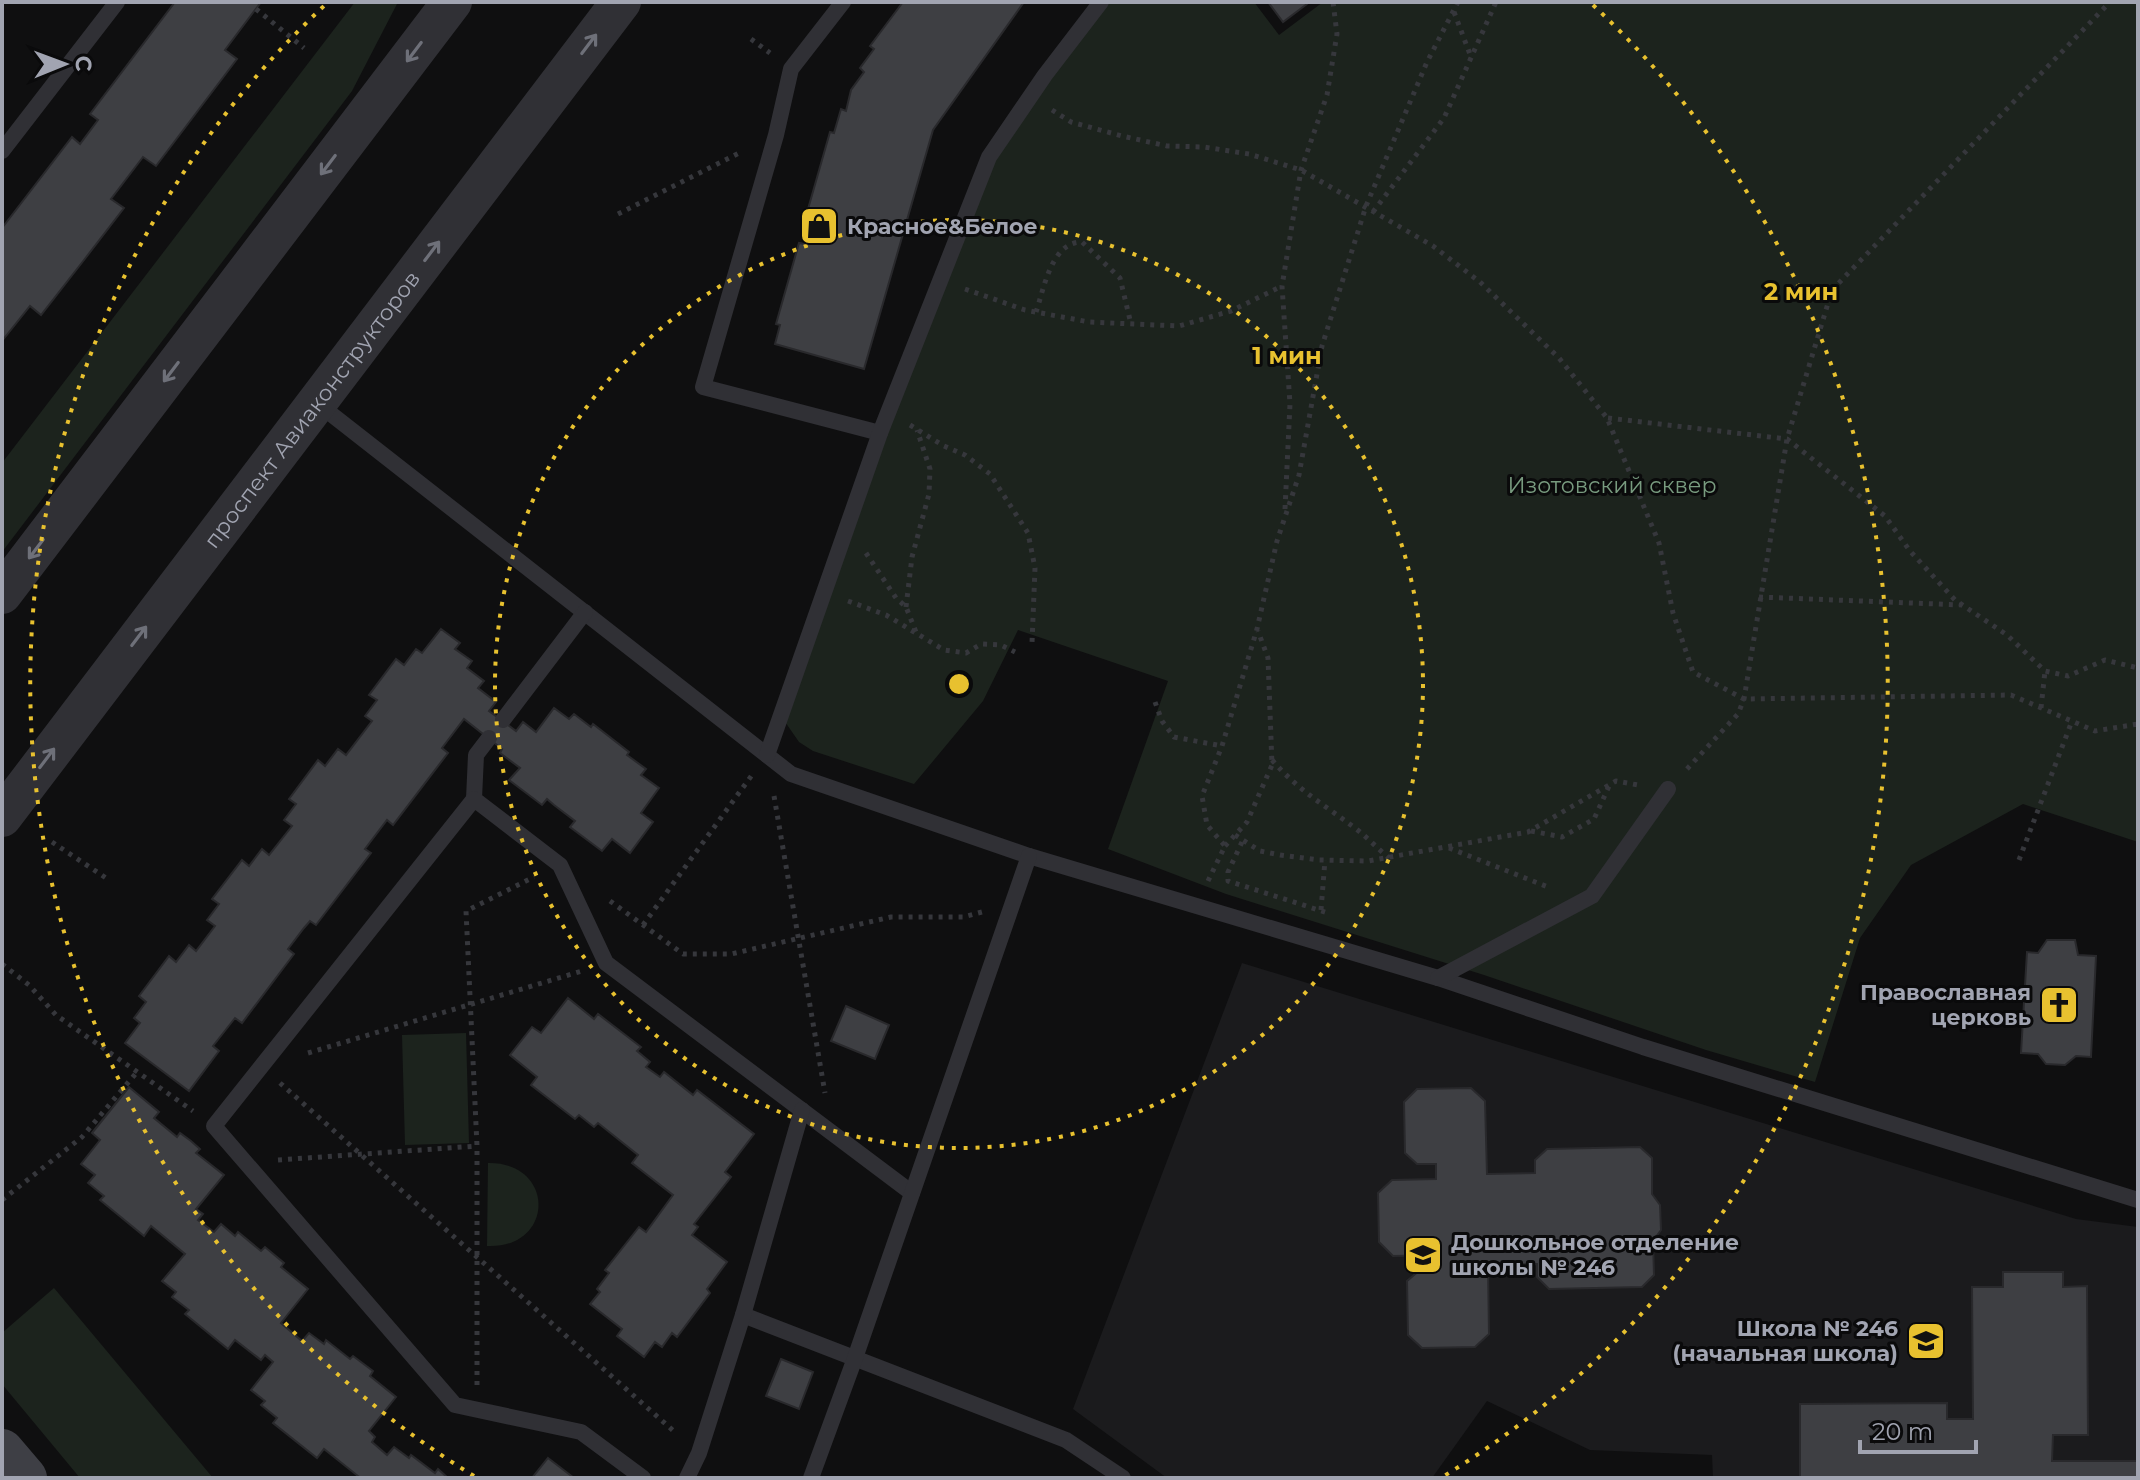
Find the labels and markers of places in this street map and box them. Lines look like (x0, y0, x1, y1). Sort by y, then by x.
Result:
shop icon: Красное&Белое (798, 205, 840, 247)
place label: Красное&Белое (847, 213, 1038, 240)
centre of rings (945, 670, 973, 698)
place label: Православная церковь (1860, 979, 2031, 1031)
church icon: Православная церковь (2038, 984, 2080, 1026)
place label: Дошкольное отделение школы № 246 (1451, 1229, 1739, 1281)
school or university icon: Дошкольное отделение школы № 246 (1402, 1234, 1444, 1276)
place label: Школа № 246 (начальная школа) (1673, 1315, 1898, 1367)
school or university icon: Школа № 246 (начальная школа) (1905, 1320, 1947, 1362)

